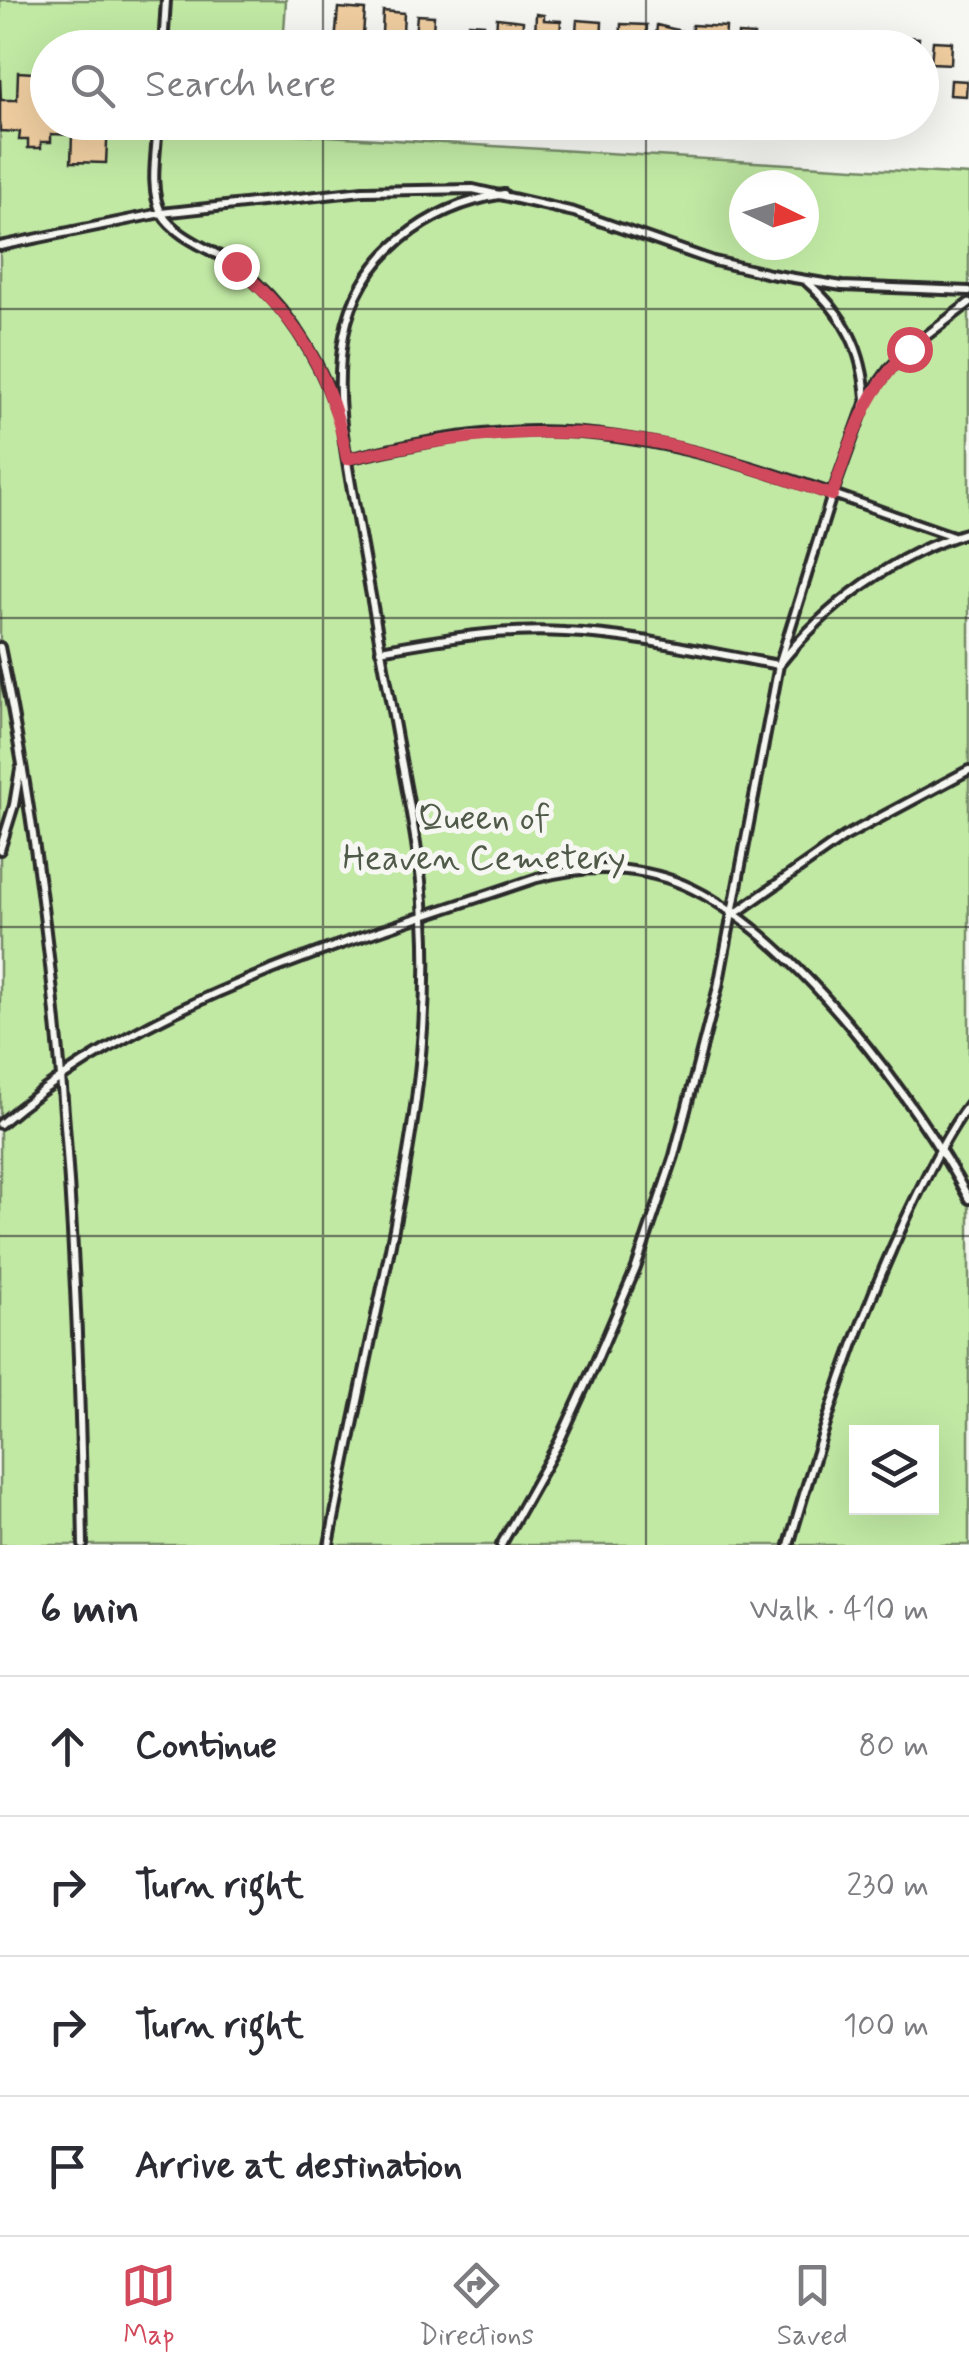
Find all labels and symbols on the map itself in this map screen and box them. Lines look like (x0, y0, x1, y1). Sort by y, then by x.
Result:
north arrow (729, 170, 819, 260)
route end (214, 244, 260, 290)
route start (887, 327, 933, 373)
park label: Queen of Heaven Cemetery (342, 796, 626, 882)

